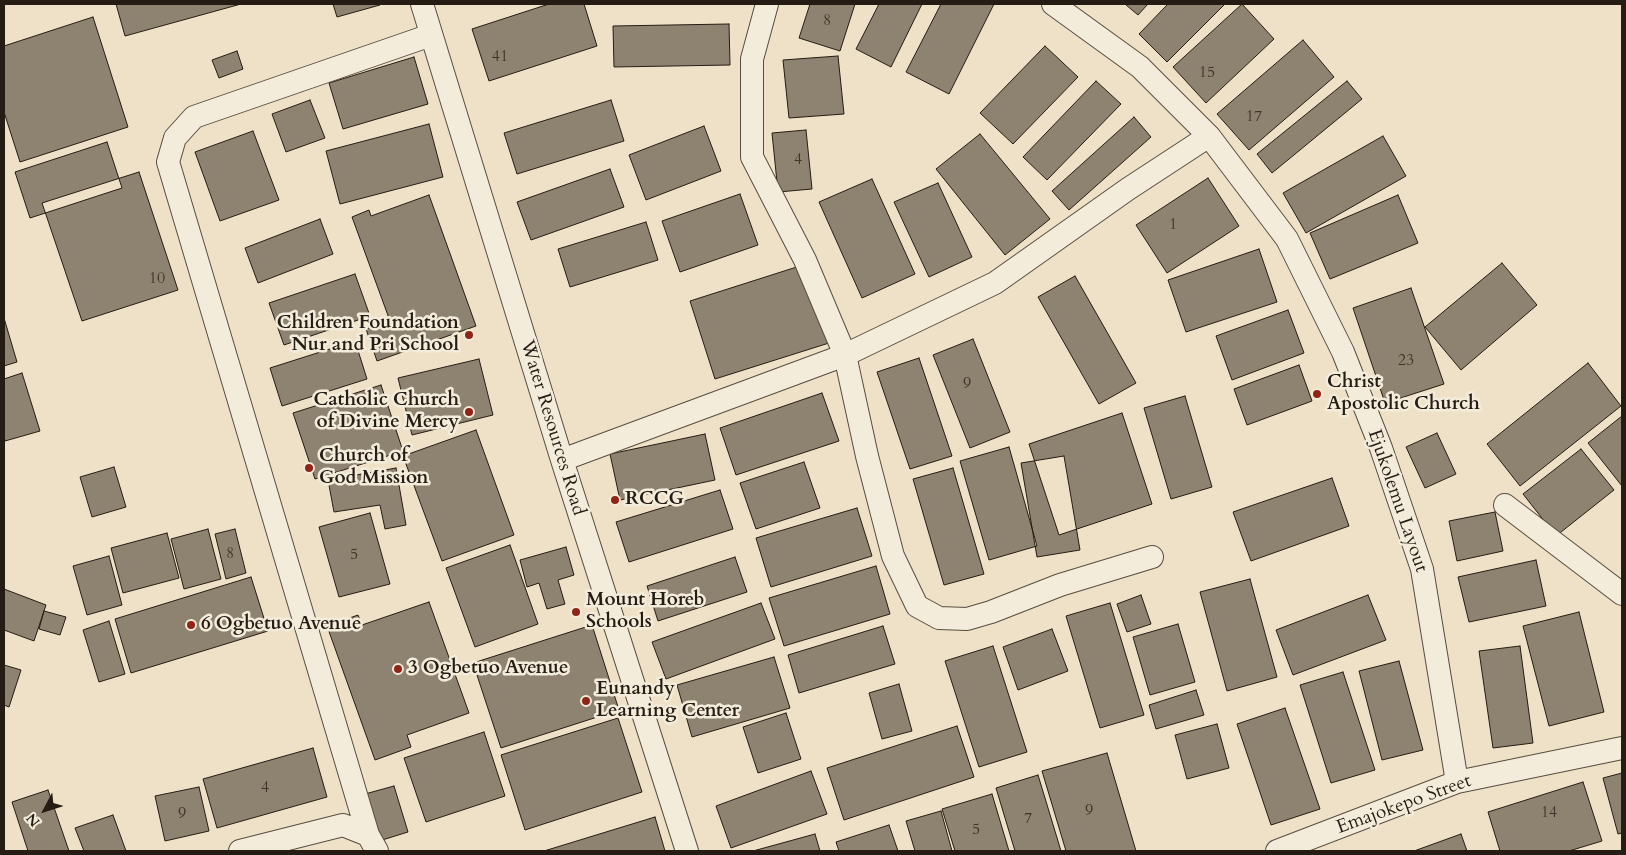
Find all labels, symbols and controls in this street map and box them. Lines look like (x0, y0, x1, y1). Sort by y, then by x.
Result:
house number: 8 (823, 11, 831, 31)
house number: 41 (492, 47, 508, 67)
house number: 15 (1199, 63, 1215, 83)
house number: 17 (1246, 107, 1262, 127)
house number: 4 (794, 150, 802, 170)
house number: 1 (1169, 215, 1177, 235)
house number: 10 (149, 269, 165, 289)
place label: Children Foundation Nur and Pri School (277, 313, 459, 357)
marker: Children Foundation Nur and Pri School (463, 329, 475, 341)
street label: Water Resources Road (514, 338, 590, 518)
house number: 23 (1398, 351, 1414, 371)
place label: Christ Apostolic Church (1327, 372, 1480, 416)
house number: 9 (963, 374, 971, 394)
marker: Christ Apostolic Church (1311, 388, 1323, 400)
place label: Catholic Church of Divine Mercy (313, 390, 459, 434)
marker: Catholic Church of Divine Mercy (463, 406, 475, 418)
street label: Ejukolemu Layout (1362, 427, 1432, 575)
place label: Church of God Mission (319, 446, 429, 490)
marker: Church of God Mission (303, 462, 315, 474)
place label: RCCG (625, 489, 684, 511)
marker: RCCG (609, 494, 621, 506)
house number: 8 (226, 544, 234, 564)
house number: 5 (350, 545, 358, 565)
place label: Mount Horeb Schools (586, 590, 704, 634)
marker: Mount Horeb Schools (570, 606, 582, 618)
place label: 6 Ogbetuo Avenue (201, 614, 361, 636)
marker: 6 Ogbetuo Avenue (185, 619, 197, 631)
place label: 3 Ogbetuo Avenue (408, 658, 568, 680)
marker: 3 Ogbetuo Avenue (392, 663, 404, 675)
place label: Eunandy Learning Center (596, 679, 739, 723)
marker: Eunandy Learning Center (580, 695, 592, 707)
street label: Emajokepo Street (1334, 770, 1474, 840)
house number: 4 (261, 778, 269, 798)
north arrow (20, 785, 70, 835)
house number: 9 (1085, 801, 1093, 821)
house number: 14 (1541, 803, 1557, 823)
house number: 9 (178, 804, 186, 824)
text: N (22, 809, 44, 831)
house number: 7 (1024, 809, 1032, 829)
house number: 5 (972, 820, 980, 840)

